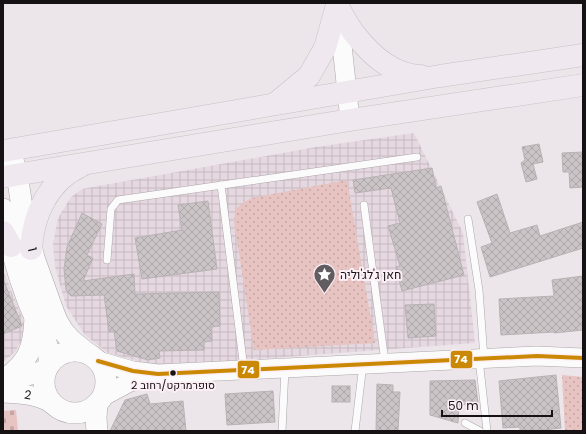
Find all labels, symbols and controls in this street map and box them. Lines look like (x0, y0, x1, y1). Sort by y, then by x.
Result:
street label: 1 (24, 246, 41, 253)
place icon: חאן ג'לג'וליה (311, 262, 337, 295)
place label: חאן ג'לג'וליה (340, 266, 401, 283)
line badge: 74 (450, 350, 473, 369)
text: 74 (454, 351, 468, 367)
line badge: 74 (237, 360, 260, 379)
text: 74 (241, 362, 255, 378)
marker: סופרמרקט/רחוב 2 (168, 368, 178, 378)
place label: סופרמרקט/רחוב 2 (131, 377, 215, 393)
street label: 2 (23, 386, 33, 404)
scale bar (442, 392, 552, 418)
text: 50 m (448, 397, 479, 414)

